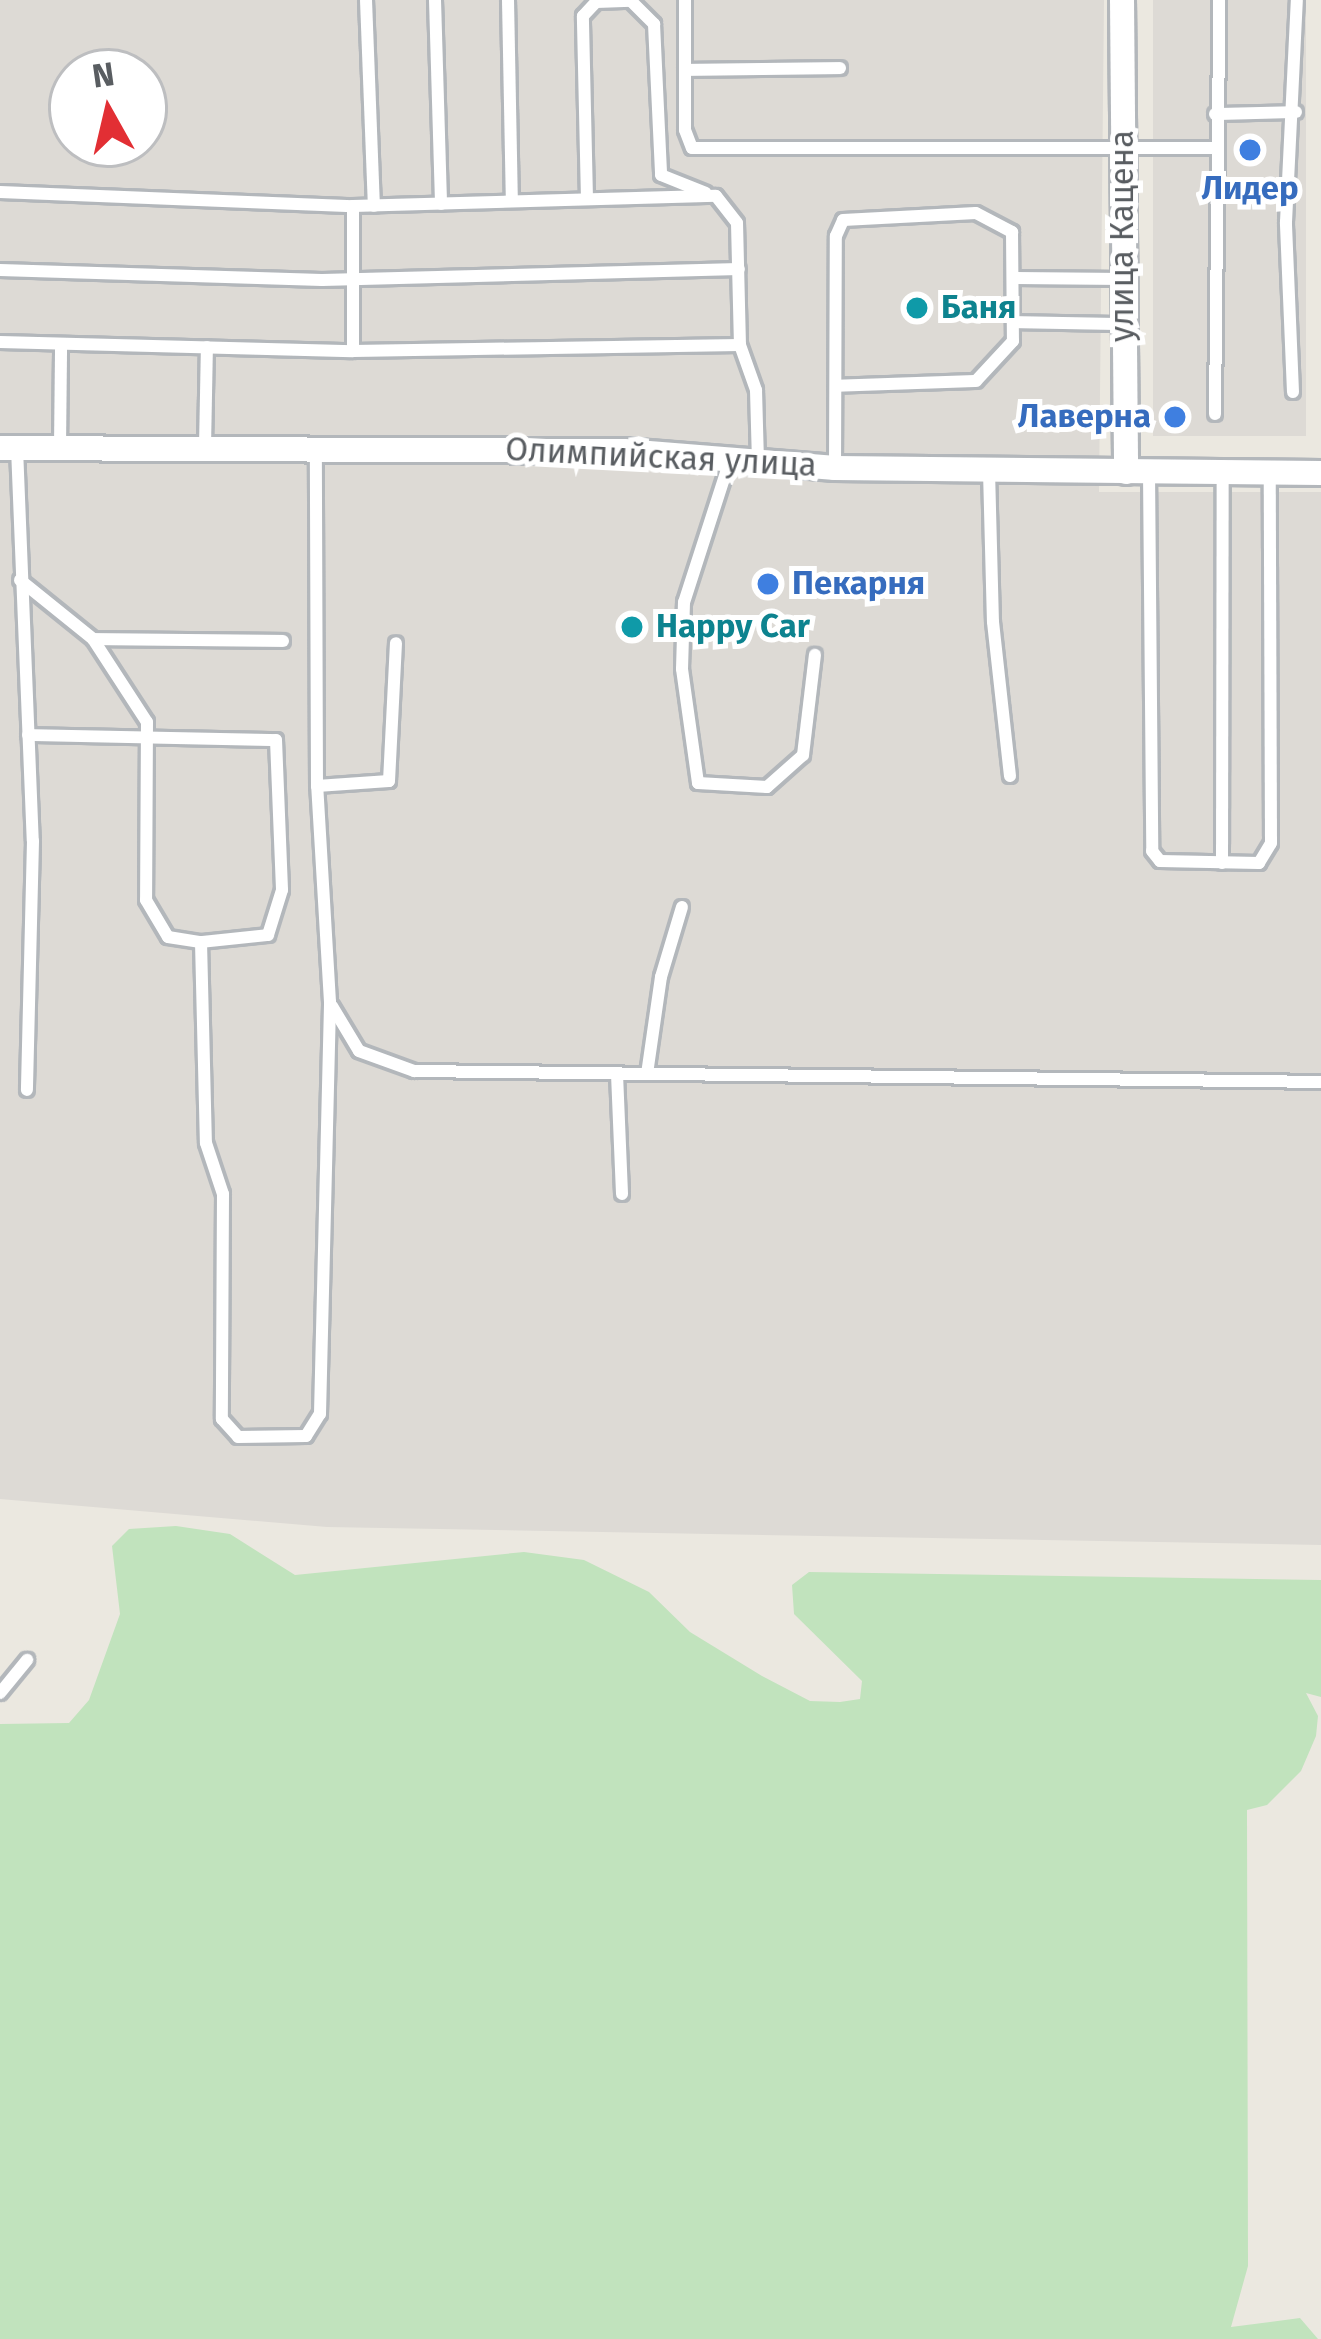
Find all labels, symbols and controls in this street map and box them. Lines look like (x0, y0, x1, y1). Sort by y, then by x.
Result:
north arrow (48, 48, 168, 168)
text: N (90, 54, 117, 97)
street label: улица Кацена (1103, 130, 1143, 342)
marker: Лидер (1237, 137, 1263, 163)
place label: Лидер (1201, 169, 1299, 209)
place label: Баня (941, 288, 1016, 328)
marker: Баня (904, 295, 930, 321)
place label: Лаверна (1018, 397, 1151, 437)
marker: Лаверна (1162, 404, 1188, 430)
street label: Олимпийская улица (504, 430, 818, 486)
place label: Пекарня (792, 564, 925, 604)
marker: Пекарня (755, 571, 781, 597)
place label: Happy Car (656, 607, 810, 647)
marker: Happy Car (619, 614, 645, 640)

